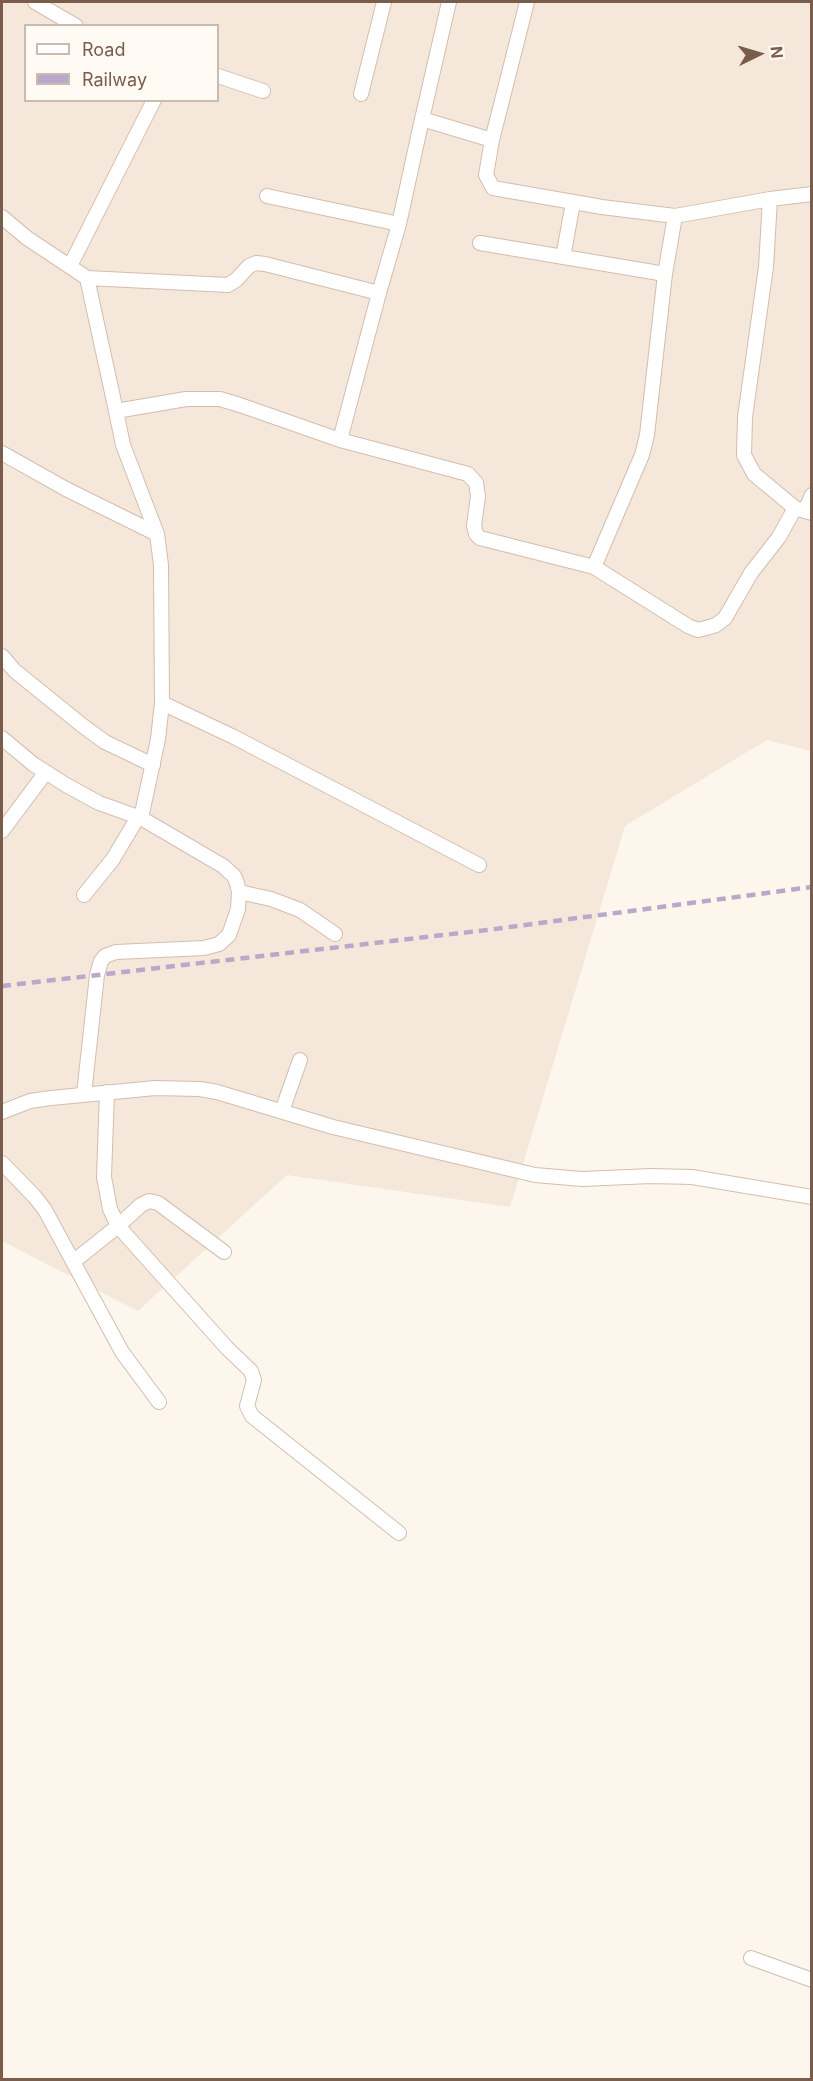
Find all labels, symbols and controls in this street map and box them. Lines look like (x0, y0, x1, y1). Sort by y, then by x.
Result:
legend (24, 24, 219, 102)
north arrow (729, 24, 789, 84)
text: Road (82, 39, 125, 60)
text: N (766, 45, 787, 59)
text: Railway (82, 69, 147, 90)

